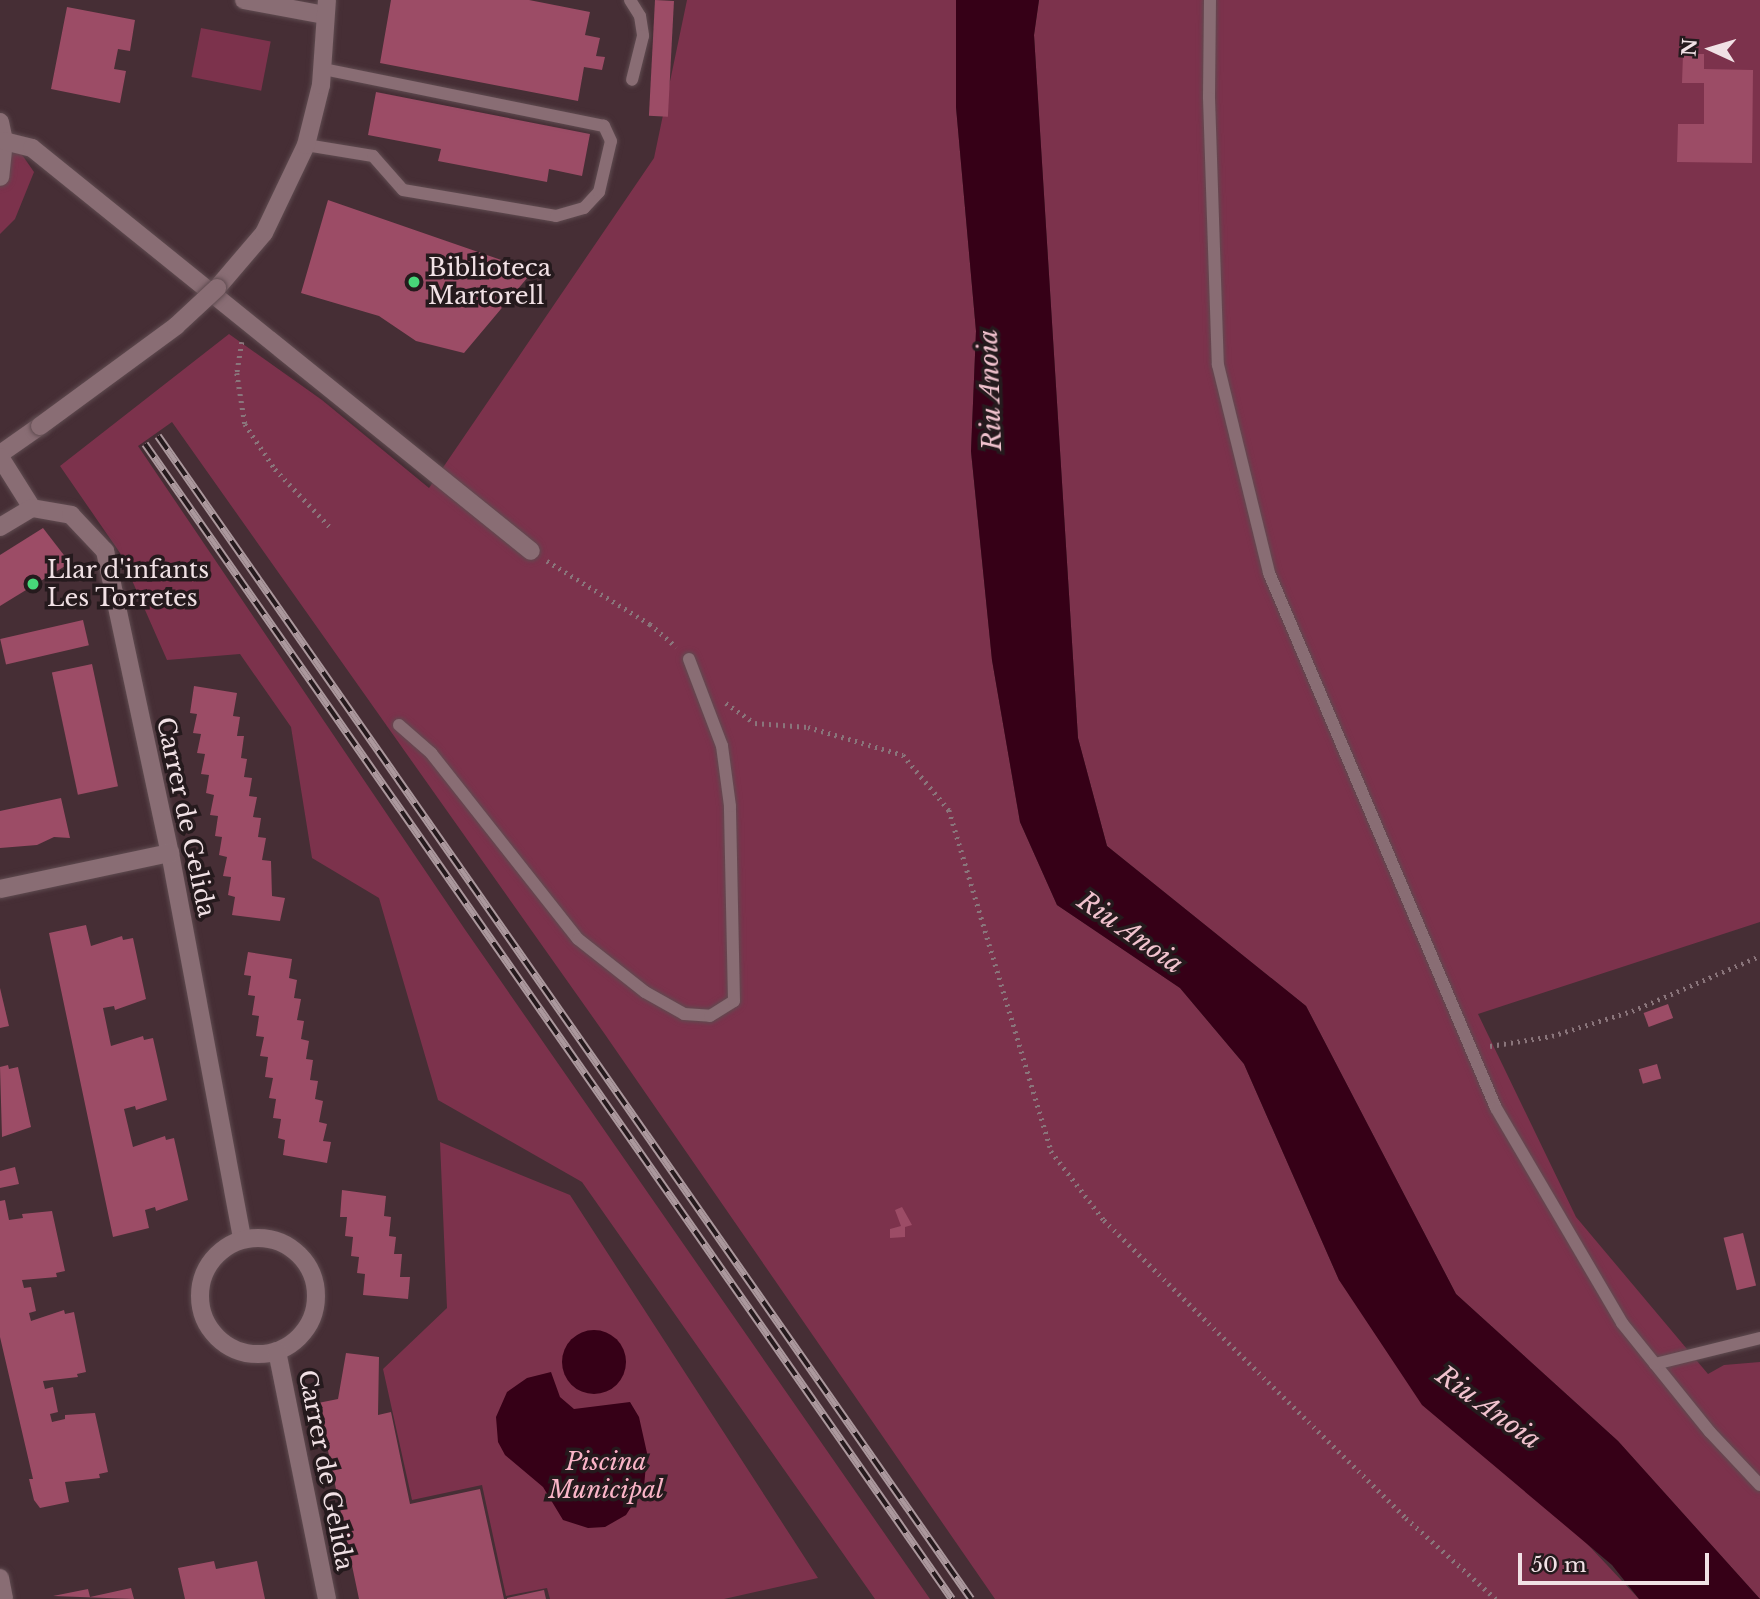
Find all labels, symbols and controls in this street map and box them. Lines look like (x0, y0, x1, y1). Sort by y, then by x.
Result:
north arrow (1676, 14, 1746, 84)
text: N (1677, 38, 1702, 57)
place label: Biblioteca Martorell (428, 254, 551, 310)
marker: Biblioteca Martorell (406, 274, 422, 290)
water label: Riu Anoia (973, 328, 1009, 452)
place label: Llar d'infants Les Torretes (47, 556, 210, 612)
marker: Llar d'infants Les Torretes (25, 576, 41, 592)
street label: Carrer de Gelida (151, 714, 221, 920)
water label: Riu Anoia (1070, 885, 1190, 981)
water label: Riu Anoia (1429, 1359, 1547, 1457)
street label: Carrer de Gelida (292, 1367, 360, 1573)
park label: Piscina Municipal (549, 1448, 663, 1504)
scale bar (1522, 1540, 1713, 1584)
text: 50 m (1531, 1552, 1586, 1578)

